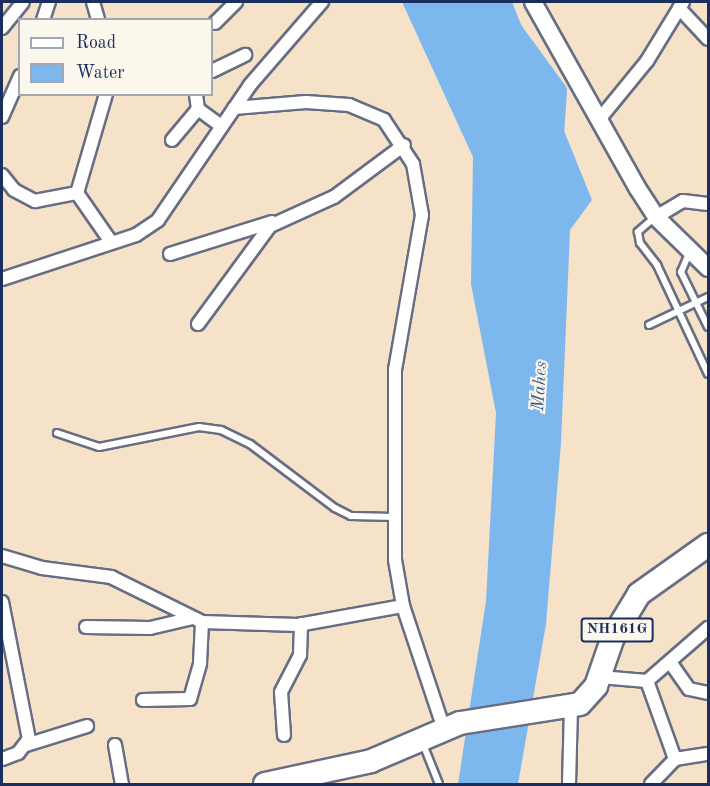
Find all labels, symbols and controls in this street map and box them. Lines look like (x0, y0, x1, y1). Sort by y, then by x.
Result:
legend (18, 18, 213, 96)
text: Road (76, 34, 116, 52)
text: Water (76, 64, 125, 82)
water label: Mahes (527, 360, 553, 412)
road number: NH161G (580, 618, 654, 642)

